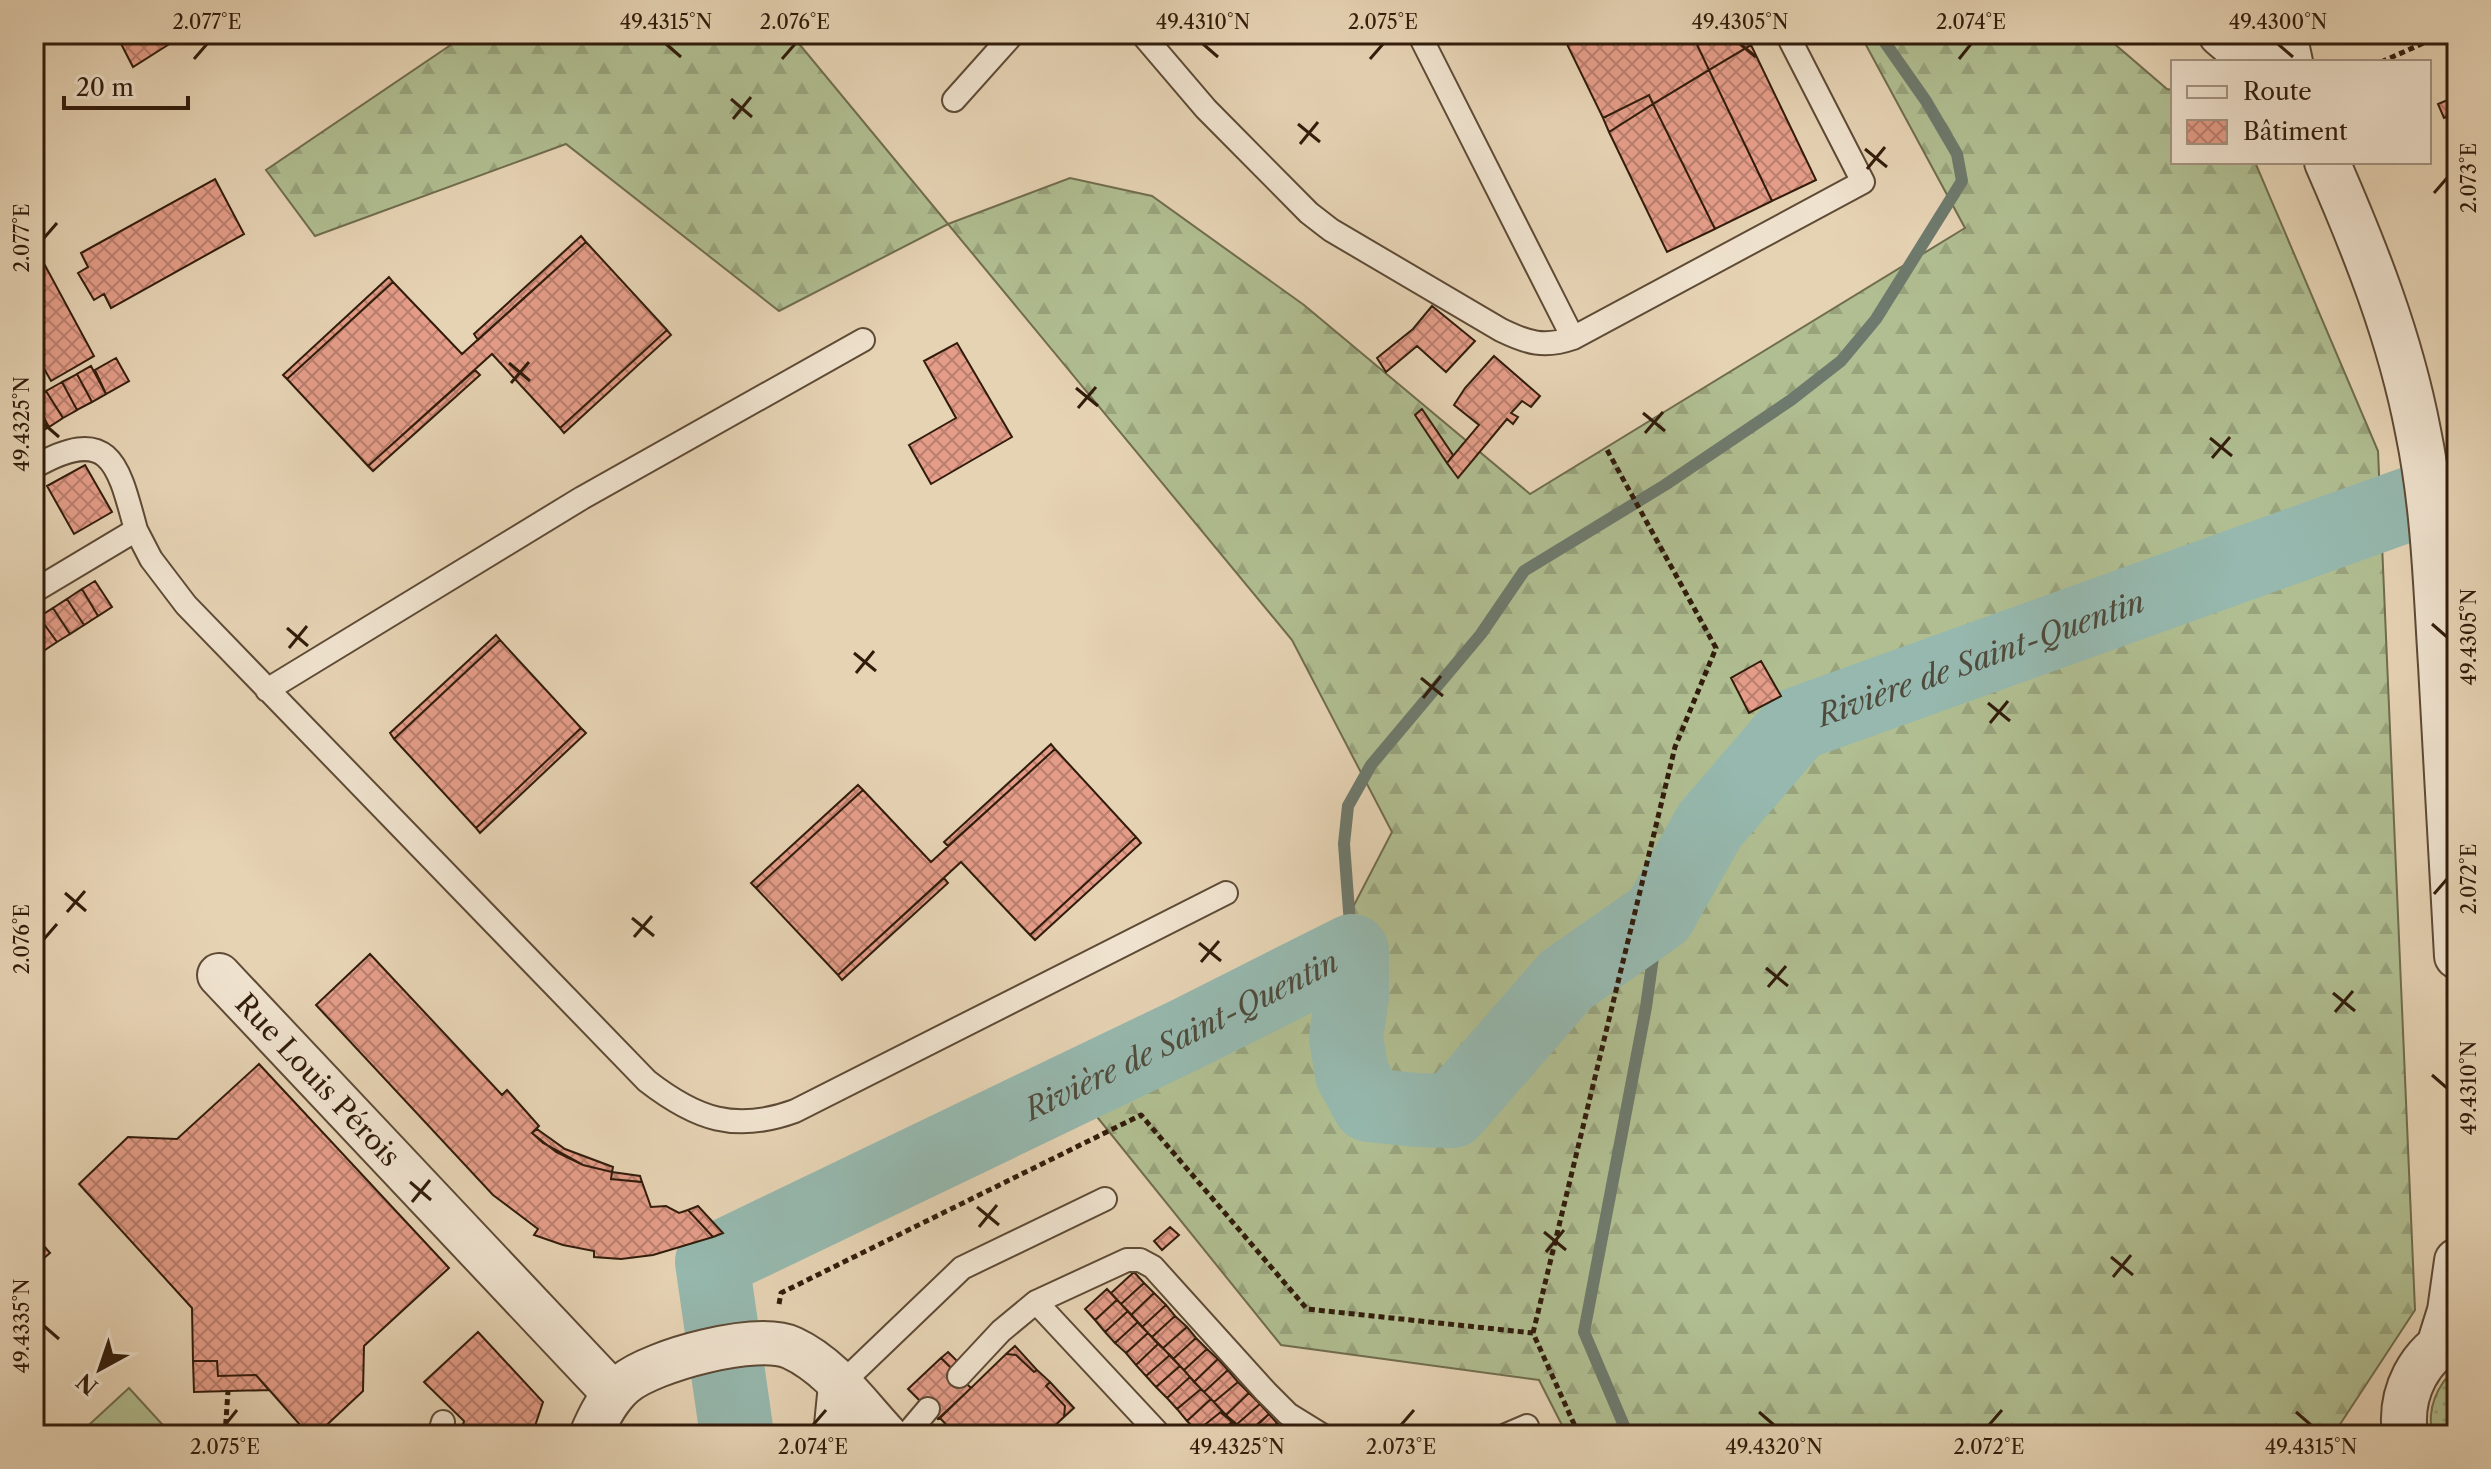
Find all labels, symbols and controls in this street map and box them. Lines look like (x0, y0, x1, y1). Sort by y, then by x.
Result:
text: 2.077°E (172, 10, 242, 34)
text: 49.4315°N (620, 10, 712, 34)
text: 2.076°E (760, 10, 830, 34)
text: 49.4310°N (1156, 10, 1250, 34)
text: 2.075°E (1348, 10, 1418, 34)
text: 49.4305°N (1692, 10, 1788, 34)
text: 2.074°E (1936, 10, 2006, 34)
text: 49.4300°N (2229, 10, 2327, 34)
scale bar (64, 60, 188, 110)
legend (2171, 60, 2431, 164)
text: 20 m (76, 73, 134, 102)
text: Route (2243, 77, 2312, 106)
text: Bâtiment (2243, 117, 2348, 146)
text: 2.073°E (2457, 143, 2481, 213)
text: 2.077°E (10, 203, 34, 273)
text: 49.4325°N (10, 376, 34, 472)
water label: Rivière de Saint-Quentin (1810, 582, 2149, 734)
text: 49.4305°N (2457, 589, 2481, 685)
text: 2.072°E (2457, 844, 2481, 914)
text: 2.076°E (10, 904, 34, 974)
water label: Rivière de Saint-Quentin (1017, 943, 1344, 1129)
street label: Rue Louis Pérois (228, 986, 407, 1173)
text: 49.4310°N (2457, 1041, 2481, 1135)
text: 49.4335°N (10, 1278, 34, 1374)
north arrow (60, 1329, 140, 1409)
text: N (71, 1367, 103, 1400)
text: 2.075°E (190, 1435, 260, 1459)
text: 2.074°E (778, 1435, 848, 1459)
text: 49.4325°N (1189, 1435, 1285, 1459)
text: 2.073°E (1366, 1435, 1436, 1459)
text: 49.4320°N (1725, 1435, 1823, 1459)
text: 2.072°E (1954, 1435, 2024, 1459)
text: 49.4315°N (2265, 1435, 2357, 1459)

